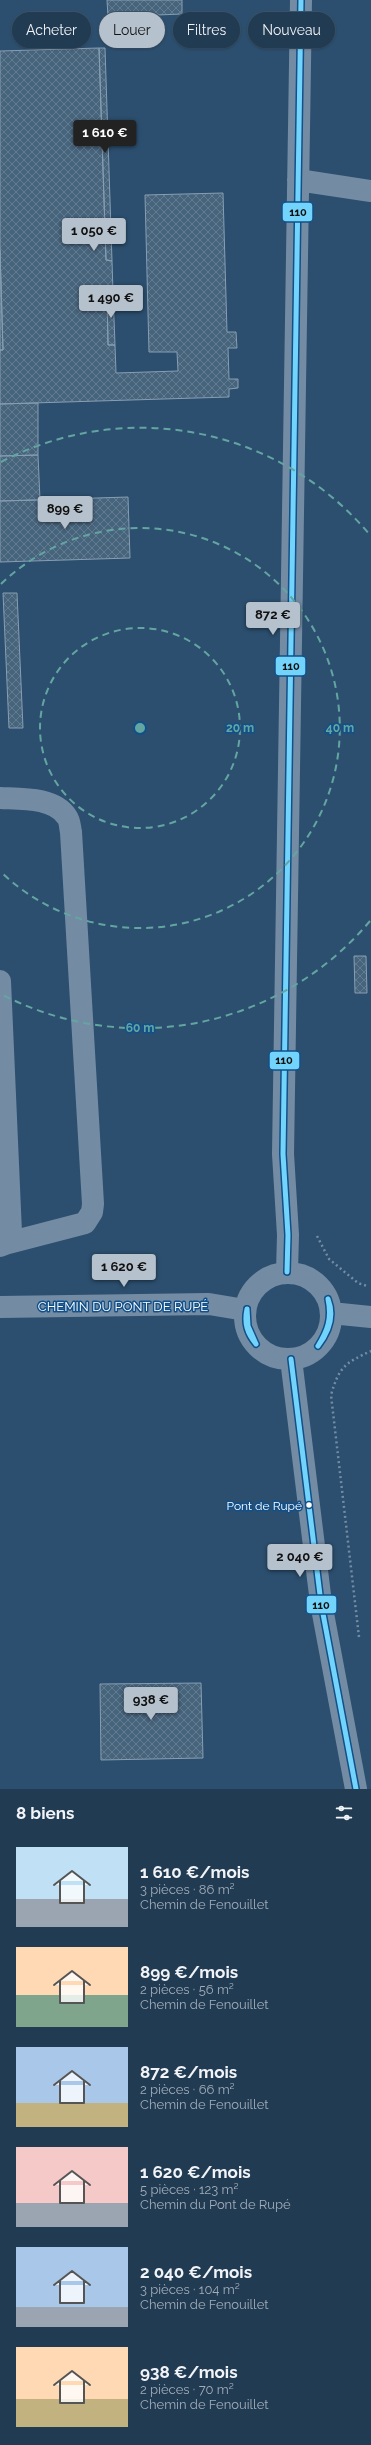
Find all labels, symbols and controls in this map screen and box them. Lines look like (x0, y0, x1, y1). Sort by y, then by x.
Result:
chip: Acheter (12, 12, 91, 48)
chip: Louer (99, 12, 165, 48)
chip: Filtres (173, 12, 240, 48)
chip: Nouveau (248, 12, 335, 48)
pin: 1 610 € (68, 120, 142, 154)
text: 1 610 € (82, 125, 128, 140)
line badge: 110 (282, 202, 313, 222)
text: 110 (289, 206, 307, 219)
pin: 1 050 € (57, 218, 131, 252)
text: 1 050 € (71, 223, 117, 238)
pin: 1 490 € (74, 285, 148, 319)
text: 1 490 € (88, 290, 134, 305)
pin: 899 € (37, 496, 93, 530)
text: 899 € (47, 501, 83, 516)
pin: 872 € (245, 602, 301, 636)
text: 872 € (255, 607, 291, 622)
line badge: 110 (275, 656, 306, 676)
text: 110 (282, 660, 300, 673)
centre of rings (133, 721, 147, 735)
text: 20 m (226, 721, 254, 735)
text: 40 m (326, 721, 354, 735)
text: 60 m (126, 1021, 154, 1035)
line badge: 110 (269, 1051, 300, 1070)
text: 110 (275, 1054, 293, 1067)
pin: 1 620 € (87, 1254, 161, 1288)
text: 1 620 € (101, 1259, 147, 1274)
street label: CHEMIN DU PONT DE RUPÉ (38, 1299, 208, 1314)
place label: Pont de Rupé (227, 1499, 302, 1513)
marker: Pont de Rupé (304, 1500, 314, 1510)
pin: 2 040 € (263, 1544, 337, 1578)
text: 2 040 € (276, 1549, 324, 1564)
line badge: 110 (306, 1595, 337, 1614)
text: 110 (312, 1599, 330, 1612)
pin: 938 € (123, 1687, 179, 1721)
text: 938 € (133, 1692, 169, 1707)
icon: filters (333, 1802, 355, 1824)
text: 8 biens (16, 1803, 74, 1823)
text: 1 610 €/mois (140, 1862, 249, 1882)
icon: home (48, 1863, 96, 1911)
text: 3 pièces · 86 m² (140, 1882, 235, 1897)
text: Chemin de Fenouillet (140, 1897, 269, 1912)
text: 899 €/mois (140, 1962, 238, 1982)
icon: home (48, 1963, 96, 2011)
text: 2 pièces · 56 m² (140, 1982, 234, 1997)
text: Chemin de Fenouillet (140, 1997, 269, 2012)
text: 872 €/mois (140, 2062, 237, 2082)
icon: home (48, 2063, 96, 2111)
text: 2 pièces · 66 m² (140, 2082, 235, 2097)
text: Chemin de Fenouillet (140, 2097, 269, 2112)
text: 1 620 €/mois (140, 2162, 251, 2182)
icon: home (48, 2163, 96, 2211)
text: 5 pièces · 123 m² (140, 2182, 239, 2197)
text: Chemin du Pont de Rupé (140, 2197, 291, 2212)
text: 2 040 €/mois (140, 2262, 252, 2282)
icon: home (48, 2263, 96, 2311)
text: 3 pièces · 104 m² (140, 2282, 240, 2297)
text: Chemin de Fenouillet (140, 2297, 269, 2312)
text: 938 €/mois (140, 2362, 238, 2382)
icon: home (48, 2363, 96, 2411)
text: 2 pièces · 70 m² (140, 2382, 234, 2397)
text: Chemin de Fenouillet (140, 2397, 269, 2412)

